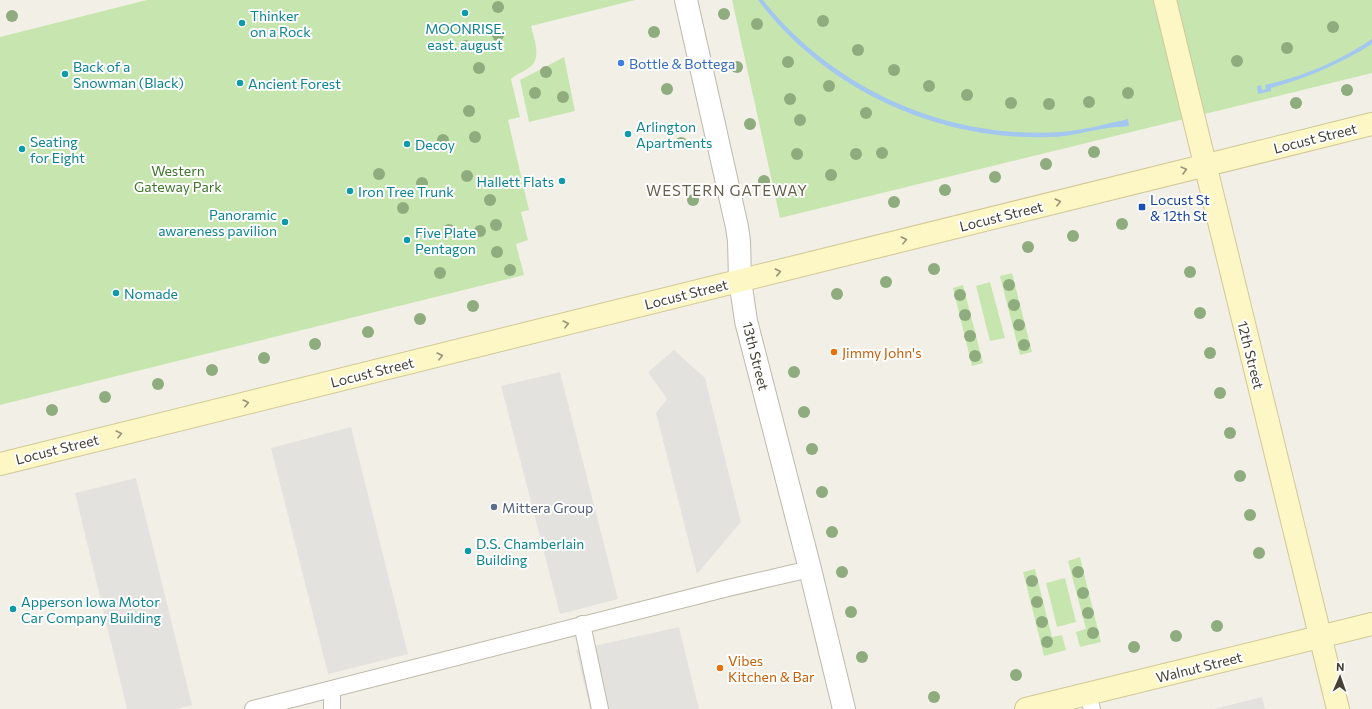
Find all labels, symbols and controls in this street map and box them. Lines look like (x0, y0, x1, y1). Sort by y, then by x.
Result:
place label: Thinker on a Rock (250, 7, 311, 40)
marker: MOONRISE. east. august (460, 8, 470, 18)
marker: Thinker on a Rock (237, 18, 247, 28)
place label: MOONRISE. east. august (425, 20, 505, 53)
place label: Bottle & Bottega (629, 55, 735, 72)
place label: Back of a Snowman (Black) (73, 58, 184, 91)
marker: Bottle & Bottega (616, 58, 626, 68)
marker: Back of a Snowman (Black) (60, 69, 70, 79)
place label: Ancient Forest (248, 75, 341, 92)
marker: Ancient Forest (235, 78, 245, 88)
place label: Arlington Apartments (636, 118, 712, 151)
street label: Locust Street (1271, 119, 1359, 157)
marker: Arlington Apartments (623, 129, 633, 139)
place label: Seating for Eight (30, 133, 85, 166)
place label: Decoy (415, 136, 455, 153)
marker: Decoy (402, 139, 412, 149)
marker: Seating for Eight (17, 144, 27, 154)
park label: Western Gateway Park (134, 162, 222, 195)
one-way arrow (1181, 167, 1187, 175)
place label: Hallett Flats (477, 173, 554, 190)
marker: Hallett Flats (557, 176, 567, 186)
district label: WESTERN GATEWAY (646, 181, 808, 199)
place label: Iron Tree Trunk (358, 183, 454, 200)
marker: Iron Tree Trunk (345, 186, 355, 196)
place label: Locust St & 12th St (1150, 191, 1210, 224)
street label: Locust Street (957, 197, 1045, 235)
one-way arrow (1054, 198, 1061, 207)
marker: Locust St & 12th St (1137, 202, 1147, 212)
place label: Panoramic awareness pavilion (158, 206, 277, 239)
marker: Panoramic awareness pavilion (280, 217, 290, 227)
place label: Five Plate Pentagon (415, 224, 476, 257)
marker: Five Plate Pentagon (402, 235, 412, 245)
one-way arrow (901, 237, 908, 245)
one-way arrow (775, 268, 781, 276)
street label: Locust Street (642, 275, 730, 313)
place label: Nomade (124, 285, 178, 302)
marker: Nomade (111, 288, 121, 298)
street label: 12th Street (1234, 319, 1268, 391)
one-way arrow (562, 320, 569, 329)
street label: 13th Street (739, 320, 773, 392)
place label: Jimmy John's (842, 344, 922, 361)
marker: Jimmy John's (829, 347, 839, 357)
one-way arrow (437, 352, 443, 360)
street label: Locust Street (328, 353, 416, 391)
one-way arrow (243, 400, 249, 408)
street label: Locust Street (13, 430, 101, 468)
one-way arrow (116, 430, 123, 439)
place label: Mittera Group (502, 499, 593, 516)
marker: Mittera Group (489, 502, 499, 512)
place label: D.S. Chamberlain Building (476, 535, 584, 568)
marker: D.S. Chamberlain Building (463, 546, 473, 556)
place label: Apperson Iowa Motor Car Company Building (21, 593, 161, 626)
marker: Apperson Iowa Motor Car Company Building (8, 604, 18, 614)
street label: Walnut Street (1154, 648, 1244, 686)
place label: Vibes Kitchen & Bar (728, 652, 815, 685)
north arrow (1320, 657, 1360, 697)
text: N (1336, 660, 1345, 673)
marker: Vibes Kitchen & Bar (715, 663, 725, 673)

